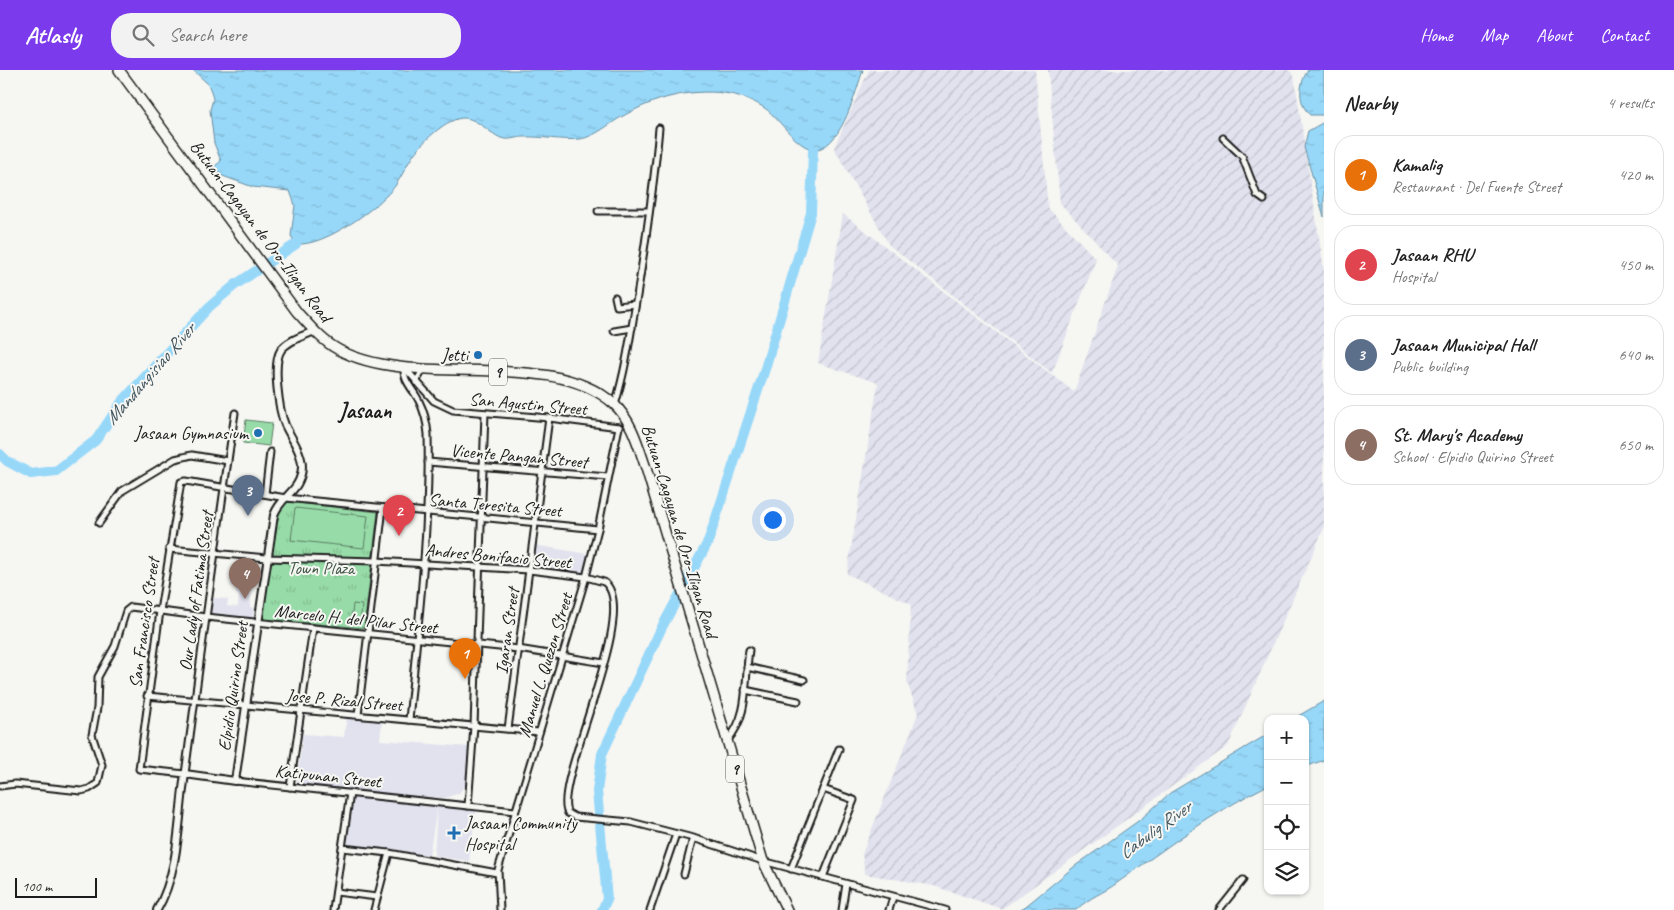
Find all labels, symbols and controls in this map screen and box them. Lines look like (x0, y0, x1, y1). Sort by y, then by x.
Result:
search box (111, 13, 461, 58)
text: Atlasly (25, 20, 81, 50)
icon: search (129, 21, 157, 49)
text: Search here (169, 23, 246, 47)
text: Home (1420, 24, 1453, 46)
text: Map (1481, 24, 1508, 46)
text: About (1536, 24, 1572, 46)
text: Contact (1600, 24, 1649, 46)
text: Nearby (1344, 90, 1397, 116)
text: 4 results (1607, 93, 1654, 113)
street label: Butuan-Cagayan de Oro-Iligan Road (186, 136, 338, 328)
text: Kamalig (1392, 153, 1442, 177)
text: 1 (1357, 165, 1365, 185)
text: 420 m (1619, 165, 1653, 185)
text: Restaurant · Del Fuente Street (1392, 177, 1561, 197)
text: Jasaan RHU (1392, 243, 1472, 267)
text: 2 (1357, 255, 1365, 275)
text: 450 m (1619, 255, 1653, 275)
text: Hospital (1392, 267, 1436, 287)
water label: Mandangisiao River (99, 316, 203, 430)
text: Jasaan Municipal Hall (1392, 333, 1535, 357)
place label: Jetti (441, 344, 471, 366)
text: 3 (1357, 345, 1365, 365)
text: 640 m (1619, 345, 1653, 365)
marker: Jetti (472, 349, 484, 361)
text: Public building (1392, 357, 1468, 377)
road number: 9 (489, 358, 507, 386)
street label: San Agustin Street (468, 388, 590, 420)
district label: Jasaan (337, 397, 392, 425)
place label: Jasaan Gymnasium (133, 422, 250, 444)
street label: Butuan-Cagayan de Oro-Iligan Road (637, 422, 724, 643)
text: St. Mary's Academy (1392, 423, 1522, 447)
marker: Jasaan Gymnasium (252, 427, 264, 439)
text: 4 (1357, 435, 1365, 455)
text: 650 m (1619, 435, 1653, 455)
street label: Vicente Pangan Street (450, 439, 592, 473)
text: School · Elpidio Quirino Street (1392, 447, 1553, 467)
pin: 3 (232, 475, 264, 516)
street label: Santa Teresita Street (427, 488, 565, 522)
pin: 2 (383, 495, 415, 536)
street label: Our Lady of Fatima Street (174, 507, 218, 672)
your location (760, 507, 786, 533)
street label: Andres Bonifacio Street (424, 539, 574, 574)
street label: San Francisco Street (124, 553, 164, 690)
park label: Town Plaza (288, 557, 356, 579)
pin: 4 (229, 558, 261, 599)
street label: Igaran Street (490, 584, 524, 675)
street label: Manuel L. Quezon Street (513, 588, 578, 740)
street label: Marcelo H. del Pilar Street (274, 600, 440, 639)
street label: Elpidio Quirino Street (213, 618, 253, 752)
pin: 1 (449, 638, 481, 679)
street label: Jose P. Rizal Street (284, 684, 405, 716)
map controls (1264, 715, 1309, 895)
button: + (1264, 715, 1309, 760)
road number: 9 (726, 756, 744, 782)
street label: Katipunan Street (274, 760, 384, 793)
button: − (1264, 760, 1309, 805)
water label: Cabulig River (1114, 794, 1199, 864)
button: locate (1264, 805, 1309, 850)
place label: Jasaan Community Hospital (464, 812, 578, 855)
marker: Jasaan Community Hospital (447, 826, 461, 840)
button: layers (1264, 850, 1309, 895)
scale bar (15, 875, 98, 898)
text: 100 m (22, 878, 52, 895)

